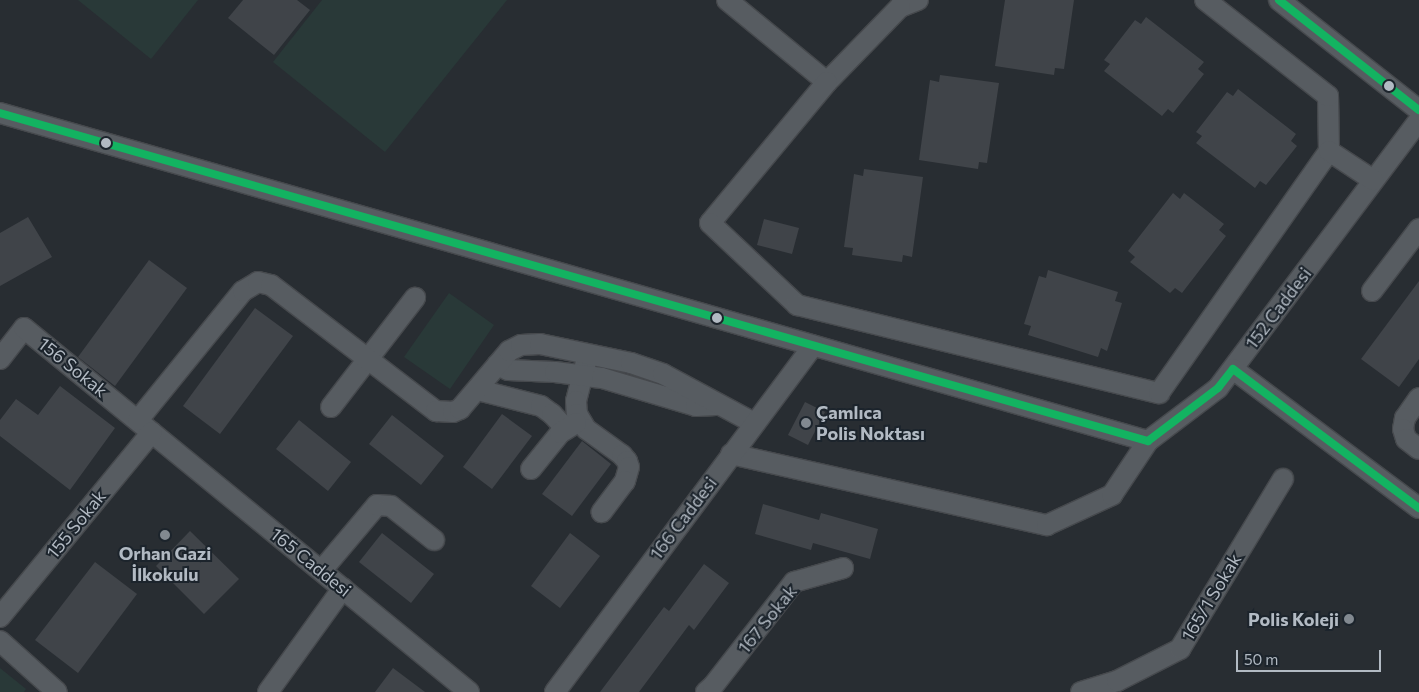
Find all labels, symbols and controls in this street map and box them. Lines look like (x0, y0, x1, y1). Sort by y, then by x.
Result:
unlabelled marker (1384, 81, 1394, 91)
unlabelled marker (101, 138, 111, 148)
street label: 152 Caddesi (1240, 263, 1316, 353)
unlabelled marker (712, 313, 722, 323)
street label: 156 Sokak (34, 333, 112, 401)
place label: Çamlıca Polis Noktası (816, 402, 925, 444)
marker: Çamlıca Polis Noktası (800, 417, 812, 429)
street label: 166 Caddesi (645, 472, 721, 564)
street label: 155 Sokak (42, 485, 110, 563)
street label: 165 Caddesi (266, 523, 356, 601)
marker: Orhan Gazi İlkokulu (159, 529, 171, 541)
place label: Orhan Gazi İlkokulu (119, 543, 211, 586)
street label: 165/1 Sokak (1177, 549, 1245, 645)
street label: 167 Sokak (733, 580, 801, 658)
place label: Polis Koleji (1248, 608, 1339, 630)
marker: Polis Koleji (1343, 613, 1355, 625)
scale bar (1239, 640, 1384, 672)
text: 50 m (1244, 650, 1278, 668)

